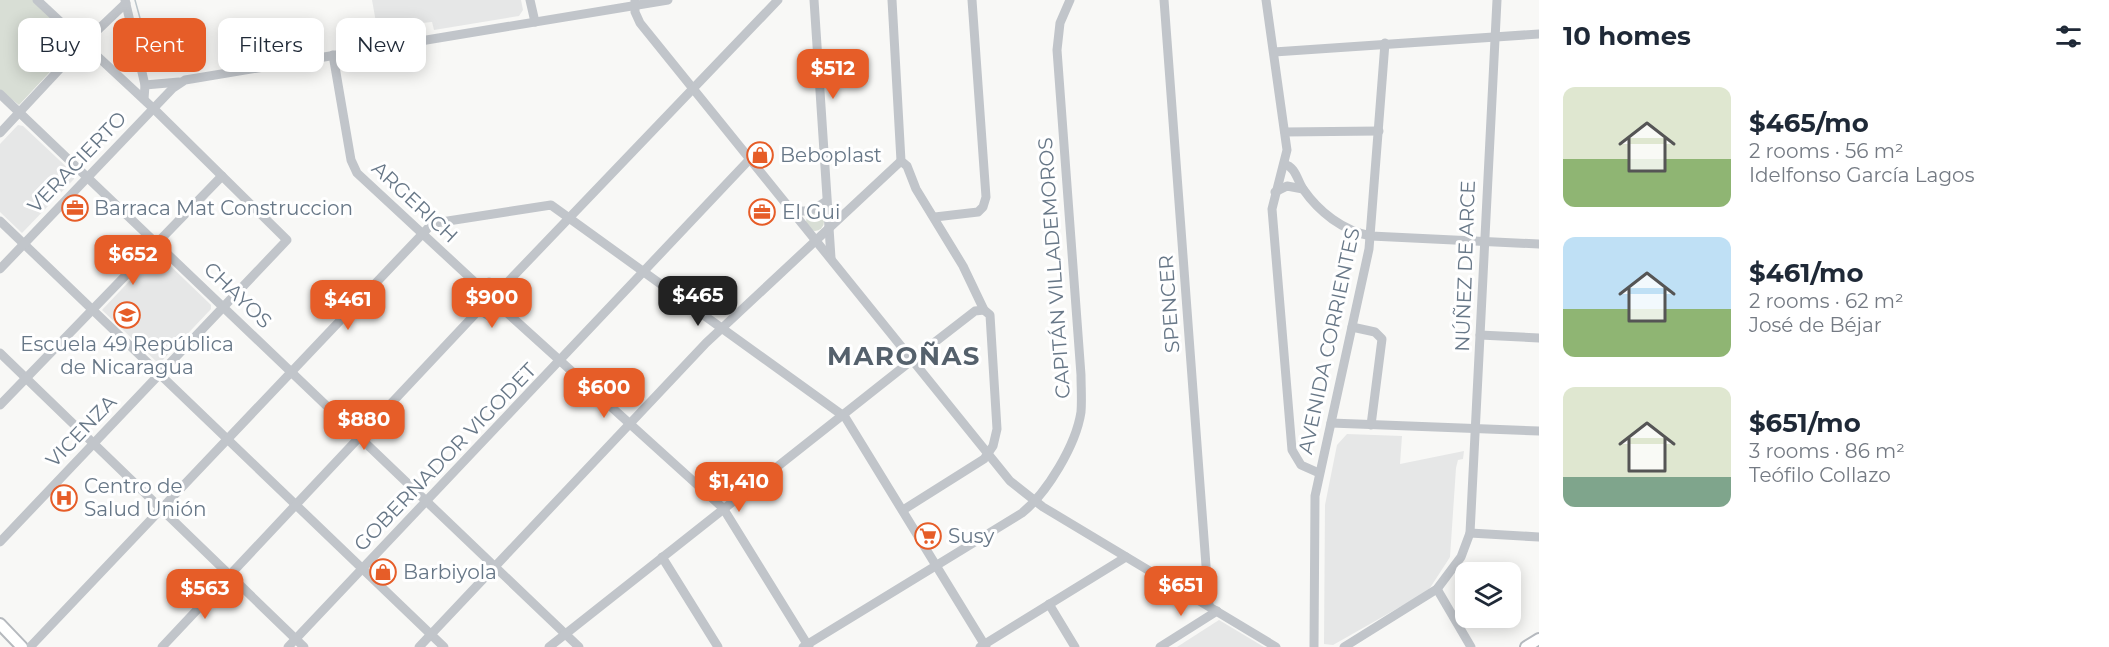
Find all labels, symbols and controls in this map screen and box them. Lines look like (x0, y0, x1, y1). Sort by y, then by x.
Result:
chip: Buy (18, 18, 101, 72)
chip: Rent (113, 18, 206, 72)
chip: Filters (218, 18, 324, 72)
chip: New (336, 18, 426, 72)
text: 10 homes (1563, 20, 1691, 52)
icon: filters (2052, 20, 2085, 53)
pin: $512 (797, 49, 869, 100)
text: $512 (811, 56, 855, 80)
street label: VERACIERTO (23, 106, 131, 218)
text: $465/mo (1749, 107, 1869, 139)
icon: home (1611, 111, 1683, 183)
street label: CAPITÁN VILLADEMOROS (1033, 137, 1075, 399)
text: 2 rooms · 56 m² (1749, 139, 1904, 163)
shop icon: Beboplast (745, 140, 775, 170)
place label: Beboplast (780, 143, 882, 167)
street label: ARGERICH (367, 156, 463, 248)
text: Idelfonso García Lagos (1749, 163, 1974, 187)
street label: NÚÑEZ DE ARCE (1450, 180, 1480, 352)
office icon: Barraca Mat Construccion (60, 193, 90, 223)
place label: Barraca Mat Construccion (94, 196, 353, 220)
office icon: El Gui (747, 197, 777, 227)
place label: El Gui (782, 200, 840, 224)
street label: AVENIDA CORRIENTES (1293, 226, 1365, 456)
pin: $652 (97, 235, 169, 286)
text: $652 (108, 242, 158, 266)
street label: SPENCER (1154, 254, 1184, 354)
street label: CHAYOS (199, 257, 277, 333)
text: $461/mo (1749, 257, 1863, 289)
icon: home (1611, 261, 1683, 333)
pin: $465 (662, 276, 734, 327)
pin: $900 (456, 278, 528, 329)
pin: $461 (312, 280, 384, 331)
text: $465 (672, 283, 724, 307)
text: $900 (466, 285, 518, 309)
text: $461 (324, 287, 372, 311)
text: 2 rooms · 62 m² (1749, 289, 1904, 313)
school or university icon: Escuela 49 República de Nicaragua (112, 300, 142, 330)
text: José de Béjar (1749, 313, 1882, 337)
place label: Escuela 49 República de Nicaragua (20, 332, 234, 379)
district label: MAROÑAS (827, 340, 981, 372)
street label: GOBERNADOR VIGODET (349, 358, 542, 556)
pin: $600 (568, 368, 640, 419)
text: $600 (578, 375, 630, 399)
street label: VICENZA (41, 390, 122, 472)
pin: $880 (328, 400, 400, 451)
text: $880 (338, 407, 390, 431)
text: $651/mo (1749, 407, 1861, 439)
icon: home (1611, 411, 1683, 483)
text: 3 rooms · 86 m² (1749, 439, 1905, 463)
pin: $1,410 (690, 462, 788, 513)
text: Teófilo Collazo (1749, 463, 1891, 487)
text: $1,410 (709, 469, 769, 493)
place label: Centro de Salud Unión (84, 474, 207, 521)
hospital icon: Centro de Salud Unión (49, 483, 79, 513)
supermarket icon: Susy (913, 521, 943, 551)
place label: Susy (948, 524, 995, 548)
shop icon: Barbiyola (368, 557, 398, 587)
place label: Barbiyola (403, 560, 497, 584)
map controls (1455, 562, 1521, 628)
button: layers (1455, 562, 1521, 628)
pin: $651 (1145, 566, 1217, 617)
pin: $563 (169, 569, 241, 620)
text: $651 (1158, 573, 1204, 597)
text: $563 (180, 576, 230, 600)

